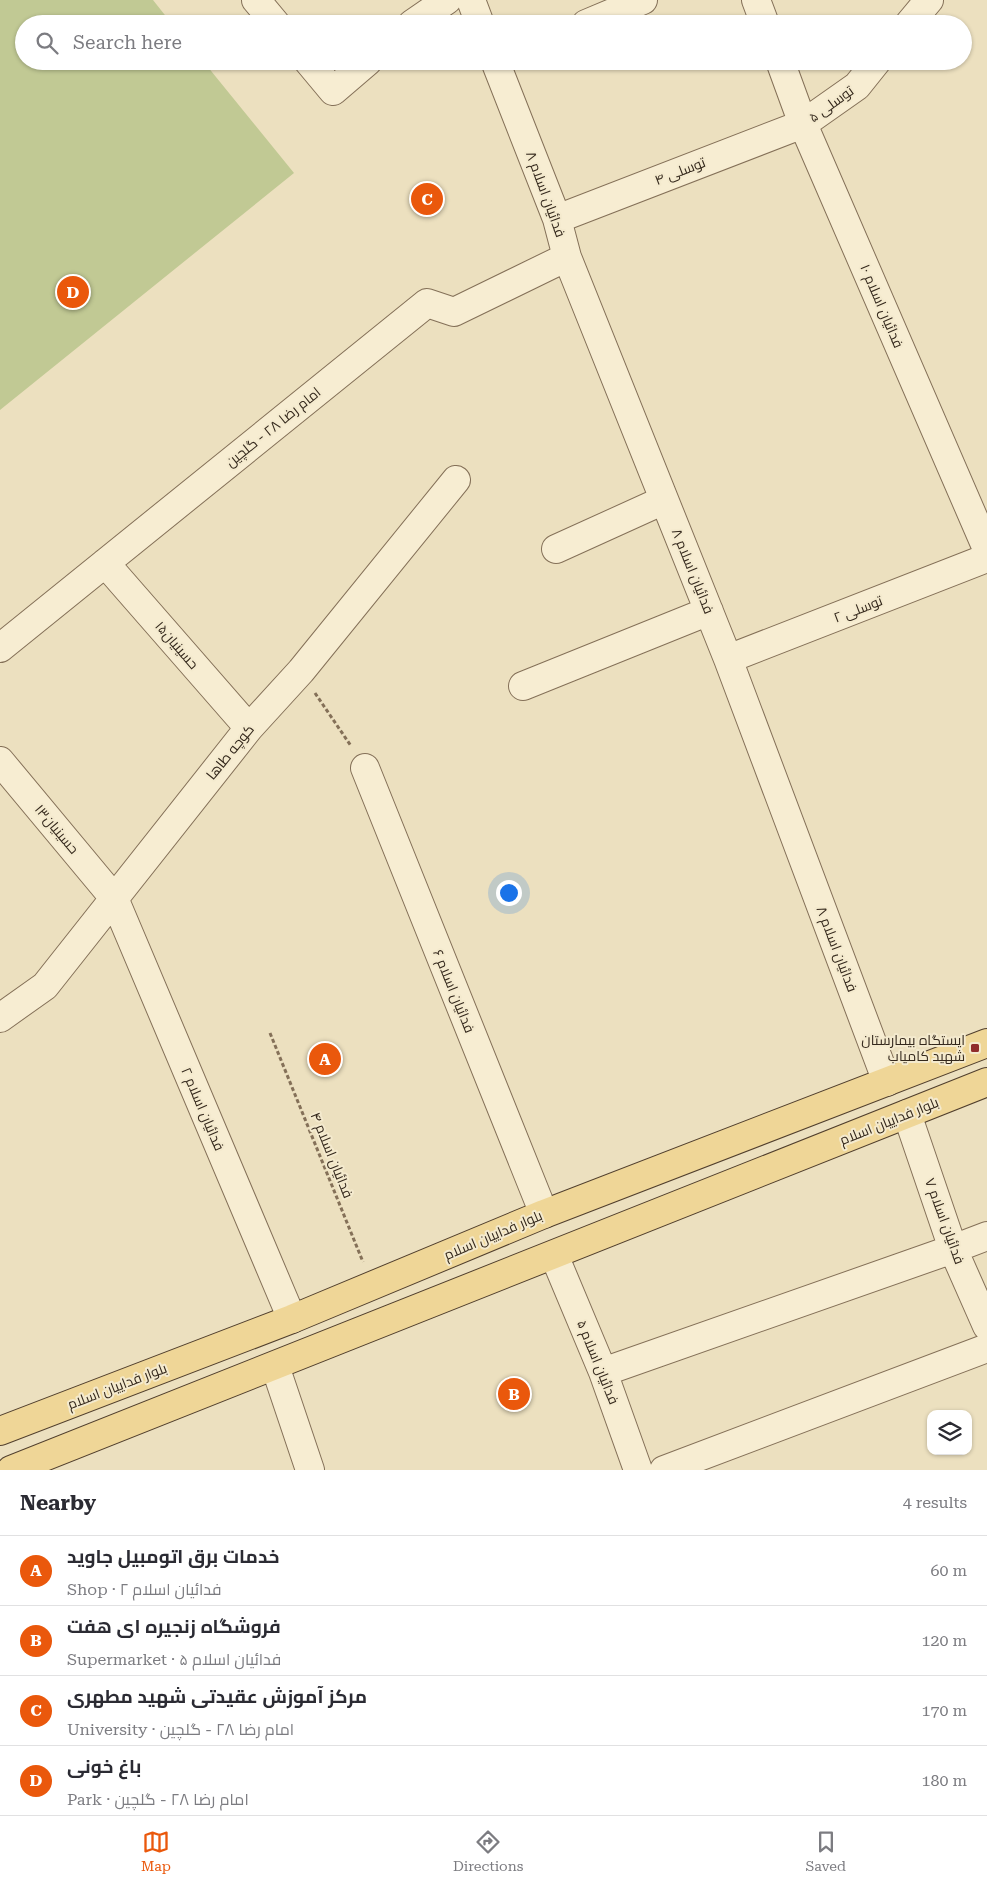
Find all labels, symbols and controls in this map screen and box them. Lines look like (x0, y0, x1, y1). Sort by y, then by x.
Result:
search box (15, 15, 972, 70)
icon: search (33, 29, 61, 57)
text: Search here (73, 31, 182, 54)
street label: توسلی ۵ (806, 82, 857, 126)
street label: فدائیان اسلام ۸ (521, 149, 569, 240)
street label: توسلی ۴ (652, 154, 708, 188)
pin: C (411, 180, 443, 218)
street label: فدائیان اسلام ۱۰ (855, 262, 907, 351)
pin: D (57, 273, 89, 311)
street label: امام رضا ۲۸ - گلچین (222, 384, 325, 472)
street label: فدائیان اسلام ۸ (667, 526, 717, 617)
street label: توسلی ۲ (831, 592, 885, 626)
street label: حسینیان۱۵ (152, 618, 202, 672)
street label: کوچه طاها (203, 721, 259, 784)
street label: حسینیان۱۳ (32, 801, 82, 857)
your location (496, 880, 522, 906)
street label: فدائیان اسلام ۸ (811, 904, 861, 995)
street label: فدائیان اسلام ۶ (428, 947, 478, 1036)
place label: ایستگاه بیمارستان شهید کامیاب (861, 1032, 965, 1064)
pin: A (309, 1040, 341, 1078)
marker: ایستگاه بیمارستان شهید کامیاب (969, 1042, 981, 1054)
street label: فدائیان اسلام ۲ (176, 1065, 228, 1154)
street label: بلوار فداییان اسلام (837, 1094, 942, 1150)
street label: فدائیان اسلام ۴ (306, 1110, 356, 1201)
street label: فدائیان اسلام ۷ (920, 1176, 968, 1267)
street label: بلوار فداییان اسلام (441, 1207, 545, 1265)
street label: فدائیان اسلام ۵ (572, 1318, 622, 1407)
street label: بلوار فداییان اسلام (65, 1360, 170, 1414)
pin: B (498, 1375, 530, 1413)
map controls (927, 1410, 972, 1455)
button: layers (927, 1410, 972, 1455)
text: Nearby (20, 1491, 96, 1515)
text: 4 results (903, 1493, 967, 1512)
text: خدمات برق اتومبیل جاوید (67, 1545, 279, 1568)
text: A (30, 1561, 42, 1580)
text: 60 m (930, 1561, 967, 1580)
text: Shop · فدائیان اسلام ۲ (67, 1580, 222, 1599)
text: فروشگاه زنجیره ای هفت (67, 1615, 281, 1638)
text: B (30, 1631, 42, 1650)
text: 120 m (921, 1631, 967, 1650)
text: Supermarket · فدائیان اسلام ۵ (67, 1650, 281, 1669)
text: مرکز آموزش عقیدتی شهید مطهری (67, 1685, 367, 1708)
text: C (30, 1701, 42, 1720)
text: 170 m (921, 1701, 967, 1720)
text: University · امام رضا ۲۸ - گلچین (67, 1720, 294, 1739)
text: باغ خونی (67, 1755, 141, 1778)
text: D (30, 1771, 42, 1790)
text: 180 m (921, 1771, 967, 1790)
text: Park · امام رضا ۲۸ - گلچین (67, 1790, 249, 1809)
tab: Map (141, 1828, 171, 1874)
tab: Directions (453, 1828, 523, 1874)
tab: Saved (805, 1828, 846, 1874)

